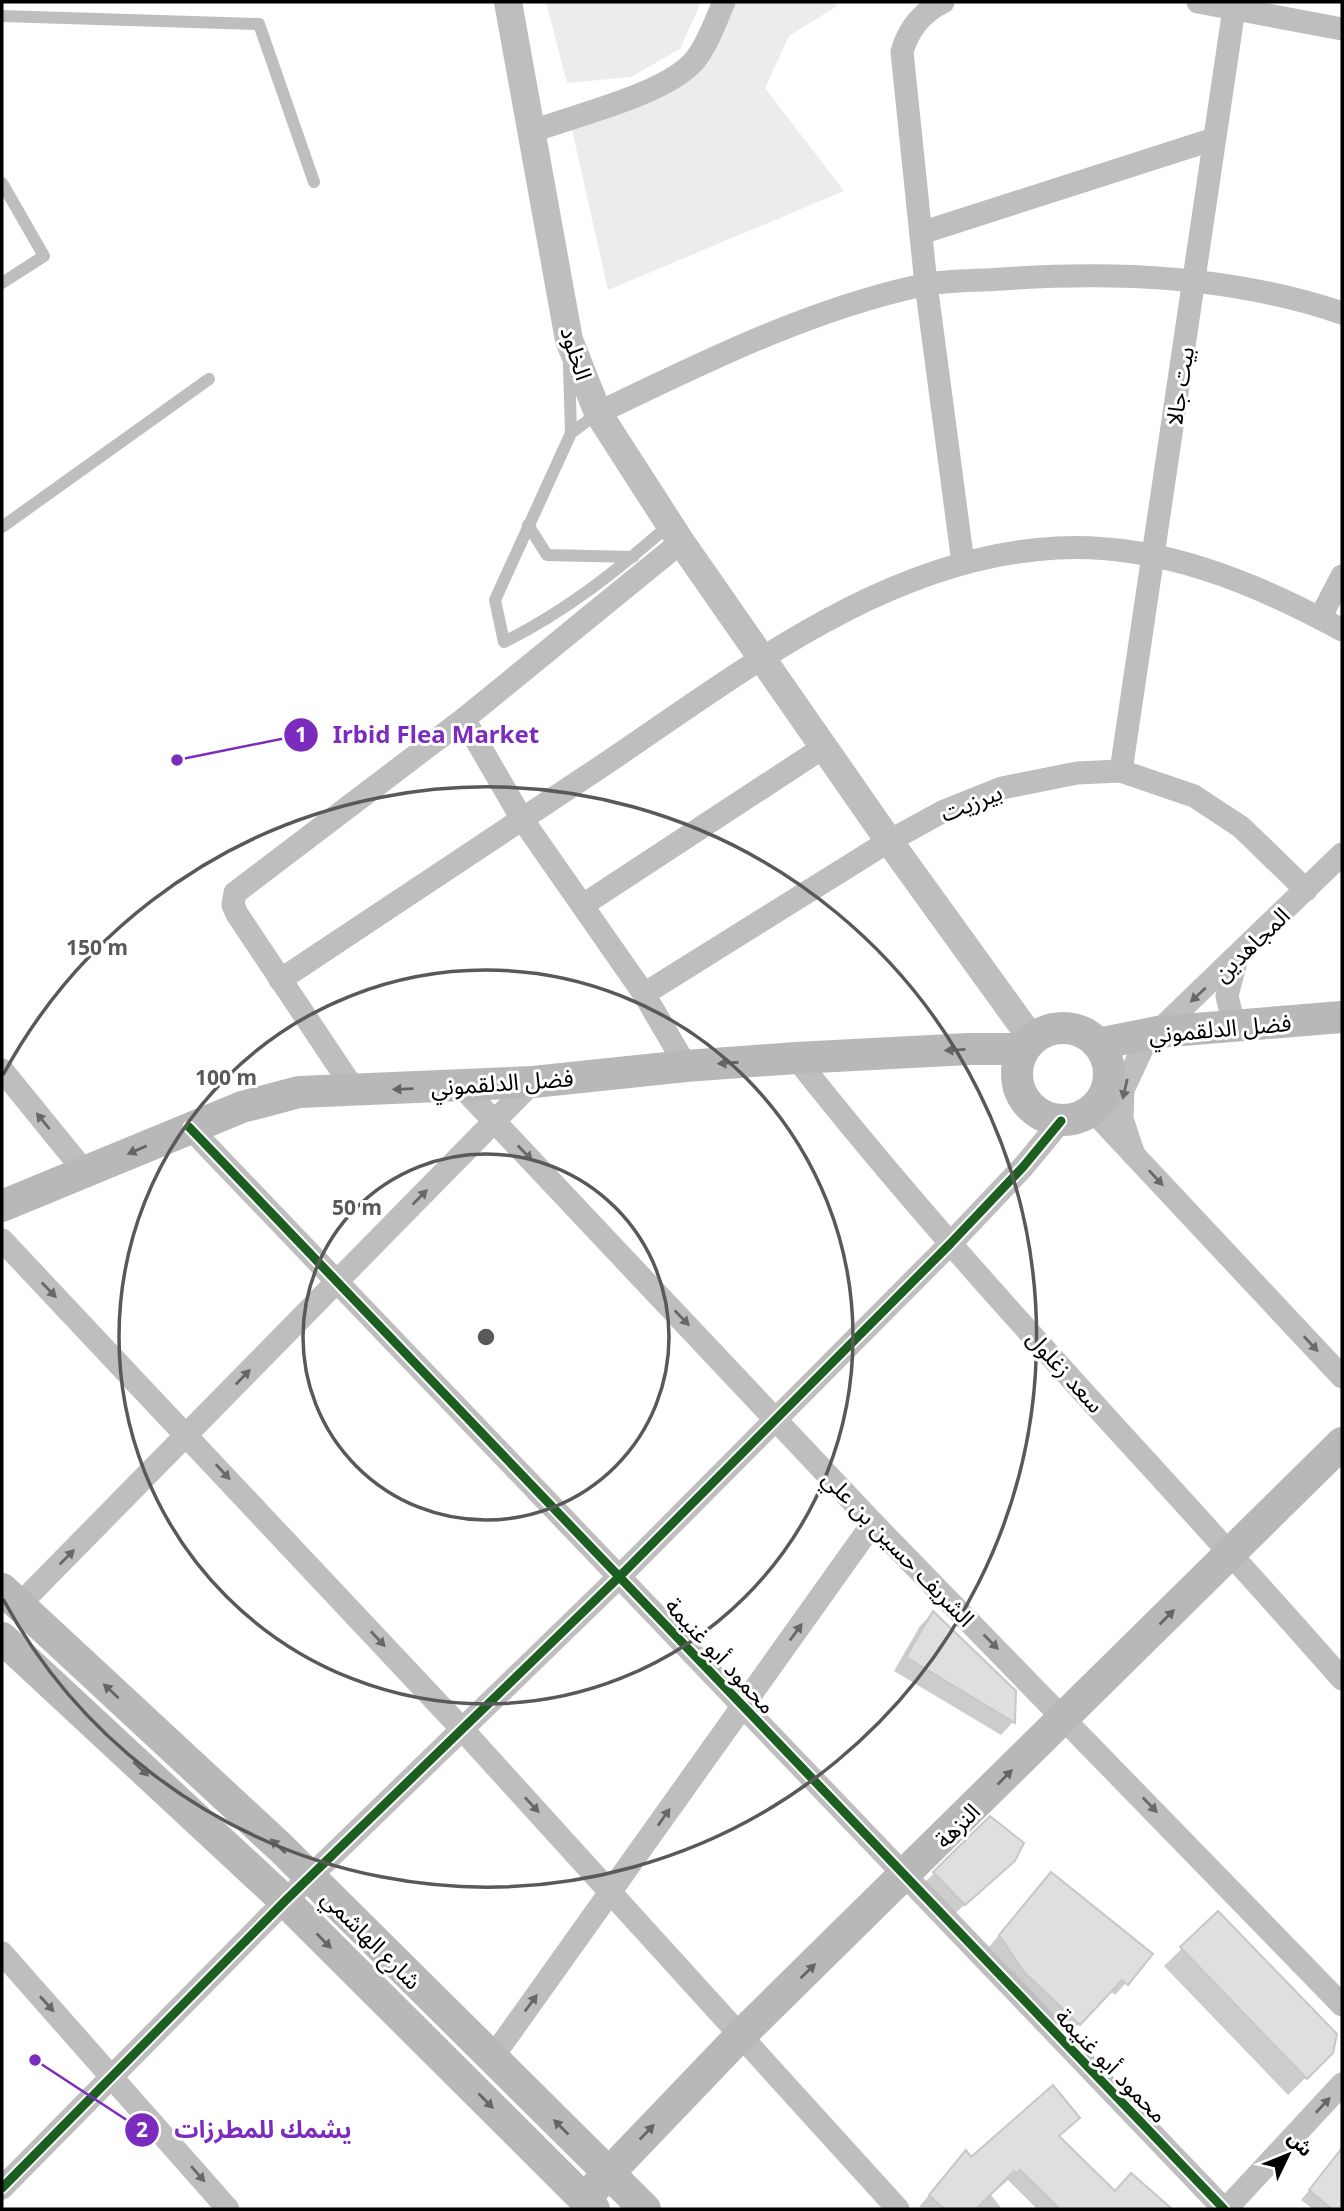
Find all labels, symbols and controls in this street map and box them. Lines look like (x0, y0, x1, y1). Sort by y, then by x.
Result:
street label: الخلود (553, 322, 601, 384)
street label: بيت جالا (1157, 344, 1201, 428)
callout: Irbid Flea Market (284, 712, 553, 757)
text: Irbid Flea Market (333, 717, 539, 750)
text: 1 (295, 720, 307, 748)
street label: بيرزيت (935, 775, 1007, 829)
street label: المجاهدين (1206, 899, 1296, 989)
text: 150 m (66, 933, 128, 961)
one-way arrow (1190, 986, 1207, 1002)
street label: فضل الدلقموني (1147, 1006, 1293, 1053)
one-way arrow (943, 1044, 965, 1055)
one-way arrow (716, 1058, 738, 1069)
street label: فضل الدلقموني (429, 1061, 575, 1105)
text: 100 m (195, 1063, 257, 1091)
one-way arrow (1119, 1079, 1130, 1101)
one-way arrow (392, 1083, 414, 1094)
one-way arrow (36, 1113, 51, 1131)
one-way arrow (127, 1144, 147, 1156)
one-way arrow (517, 1144, 533, 1162)
one-way arrow (1148, 1169, 1164, 1187)
one-way arrow (411, 1190, 428, 1206)
text: 50 m (332, 1193, 382, 1221)
one-way arrow (40, 1281, 56, 1298)
one-way arrow (673, 1309, 689, 1326)
street label: سعد زغلول (1020, 1323, 1112, 1419)
centre of rings (474, 1325, 498, 1349)
one-way arrow (1303, 1335, 1319, 1352)
one-way arrow (235, 1369, 251, 1386)
one-way arrow (214, 1463, 230, 1480)
street label: الشريف حسين بن علي (814, 1463, 982, 1635)
one-way arrow (58, 1548, 75, 1565)
street label: محمود أبو غنيمة (659, 1590, 783, 1720)
one-way arrow (1158, 1608, 1175, 1625)
one-way arrow (789, 1623, 803, 1641)
one-way arrow (369, 1630, 385, 1647)
one-way arrow (982, 1634, 999, 1650)
one-way arrow (102, 1683, 120, 1699)
one-way arrow (132, 1760, 149, 1776)
one-way arrow (996, 1769, 1013, 1785)
street label: النزهة (927, 1795, 987, 1855)
one-way arrow (524, 1796, 540, 1813)
one-way arrow (1141, 1796, 1157, 1813)
one-way arrow (657, 1808, 671, 1826)
one-way arrow (270, 1838, 287, 1854)
street label: شارع الهاشمي (313, 1882, 429, 1998)
one-way arrow (316, 1932, 333, 1949)
one-way arrow (799, 1963, 816, 1979)
one-way arrow (524, 1994, 538, 2012)
one-way arrow (39, 1995, 55, 2013)
street label: محمود أبو غنيمة (1049, 2000, 1175, 2130)
one-way arrow (477, 2093, 494, 2110)
one-way arrow (1314, 2097, 1330, 2114)
callout: يشمك للمطرزات (125, 2107, 365, 2152)
text: يشمك للمطرزات (174, 2112, 352, 2145)
text: 2 (136, 2115, 148, 2143)
one-way arrow (553, 2118, 570, 2135)
north arrow (1253, 2120, 1323, 2190)
one-way arrow (639, 2124, 655, 2141)
text: ش (1282, 2125, 1319, 2162)
one-way arrow (190, 2166, 205, 2183)

